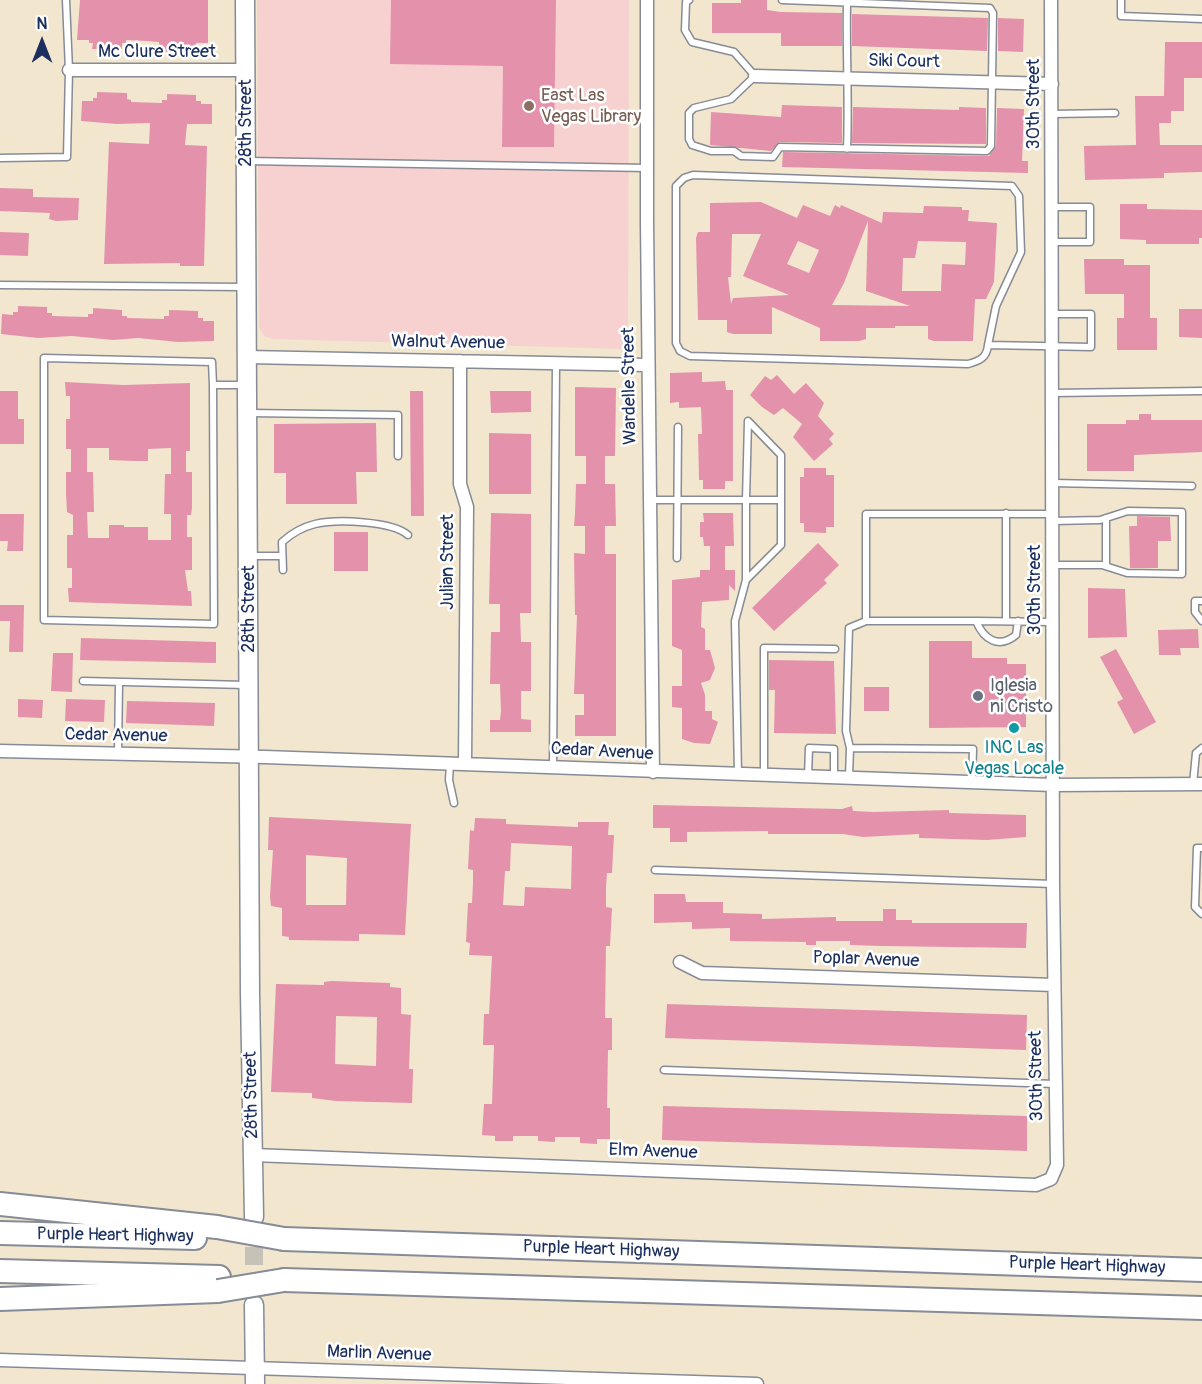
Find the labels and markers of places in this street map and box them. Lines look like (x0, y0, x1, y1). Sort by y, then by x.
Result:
place label: East Las Vegas Library (541, 85, 641, 128)
marker: East Las Vegas Library (522, 99, 536, 113)
place label: Iglesia ni Cristo (990, 675, 1053, 718)
marker: Iglesia ni Cristo (971, 689, 985, 703)
marker: INC Las Vegas Locale (1007, 721, 1021, 735)
place label: INC Las Vegas Locale (964, 737, 1064, 780)

